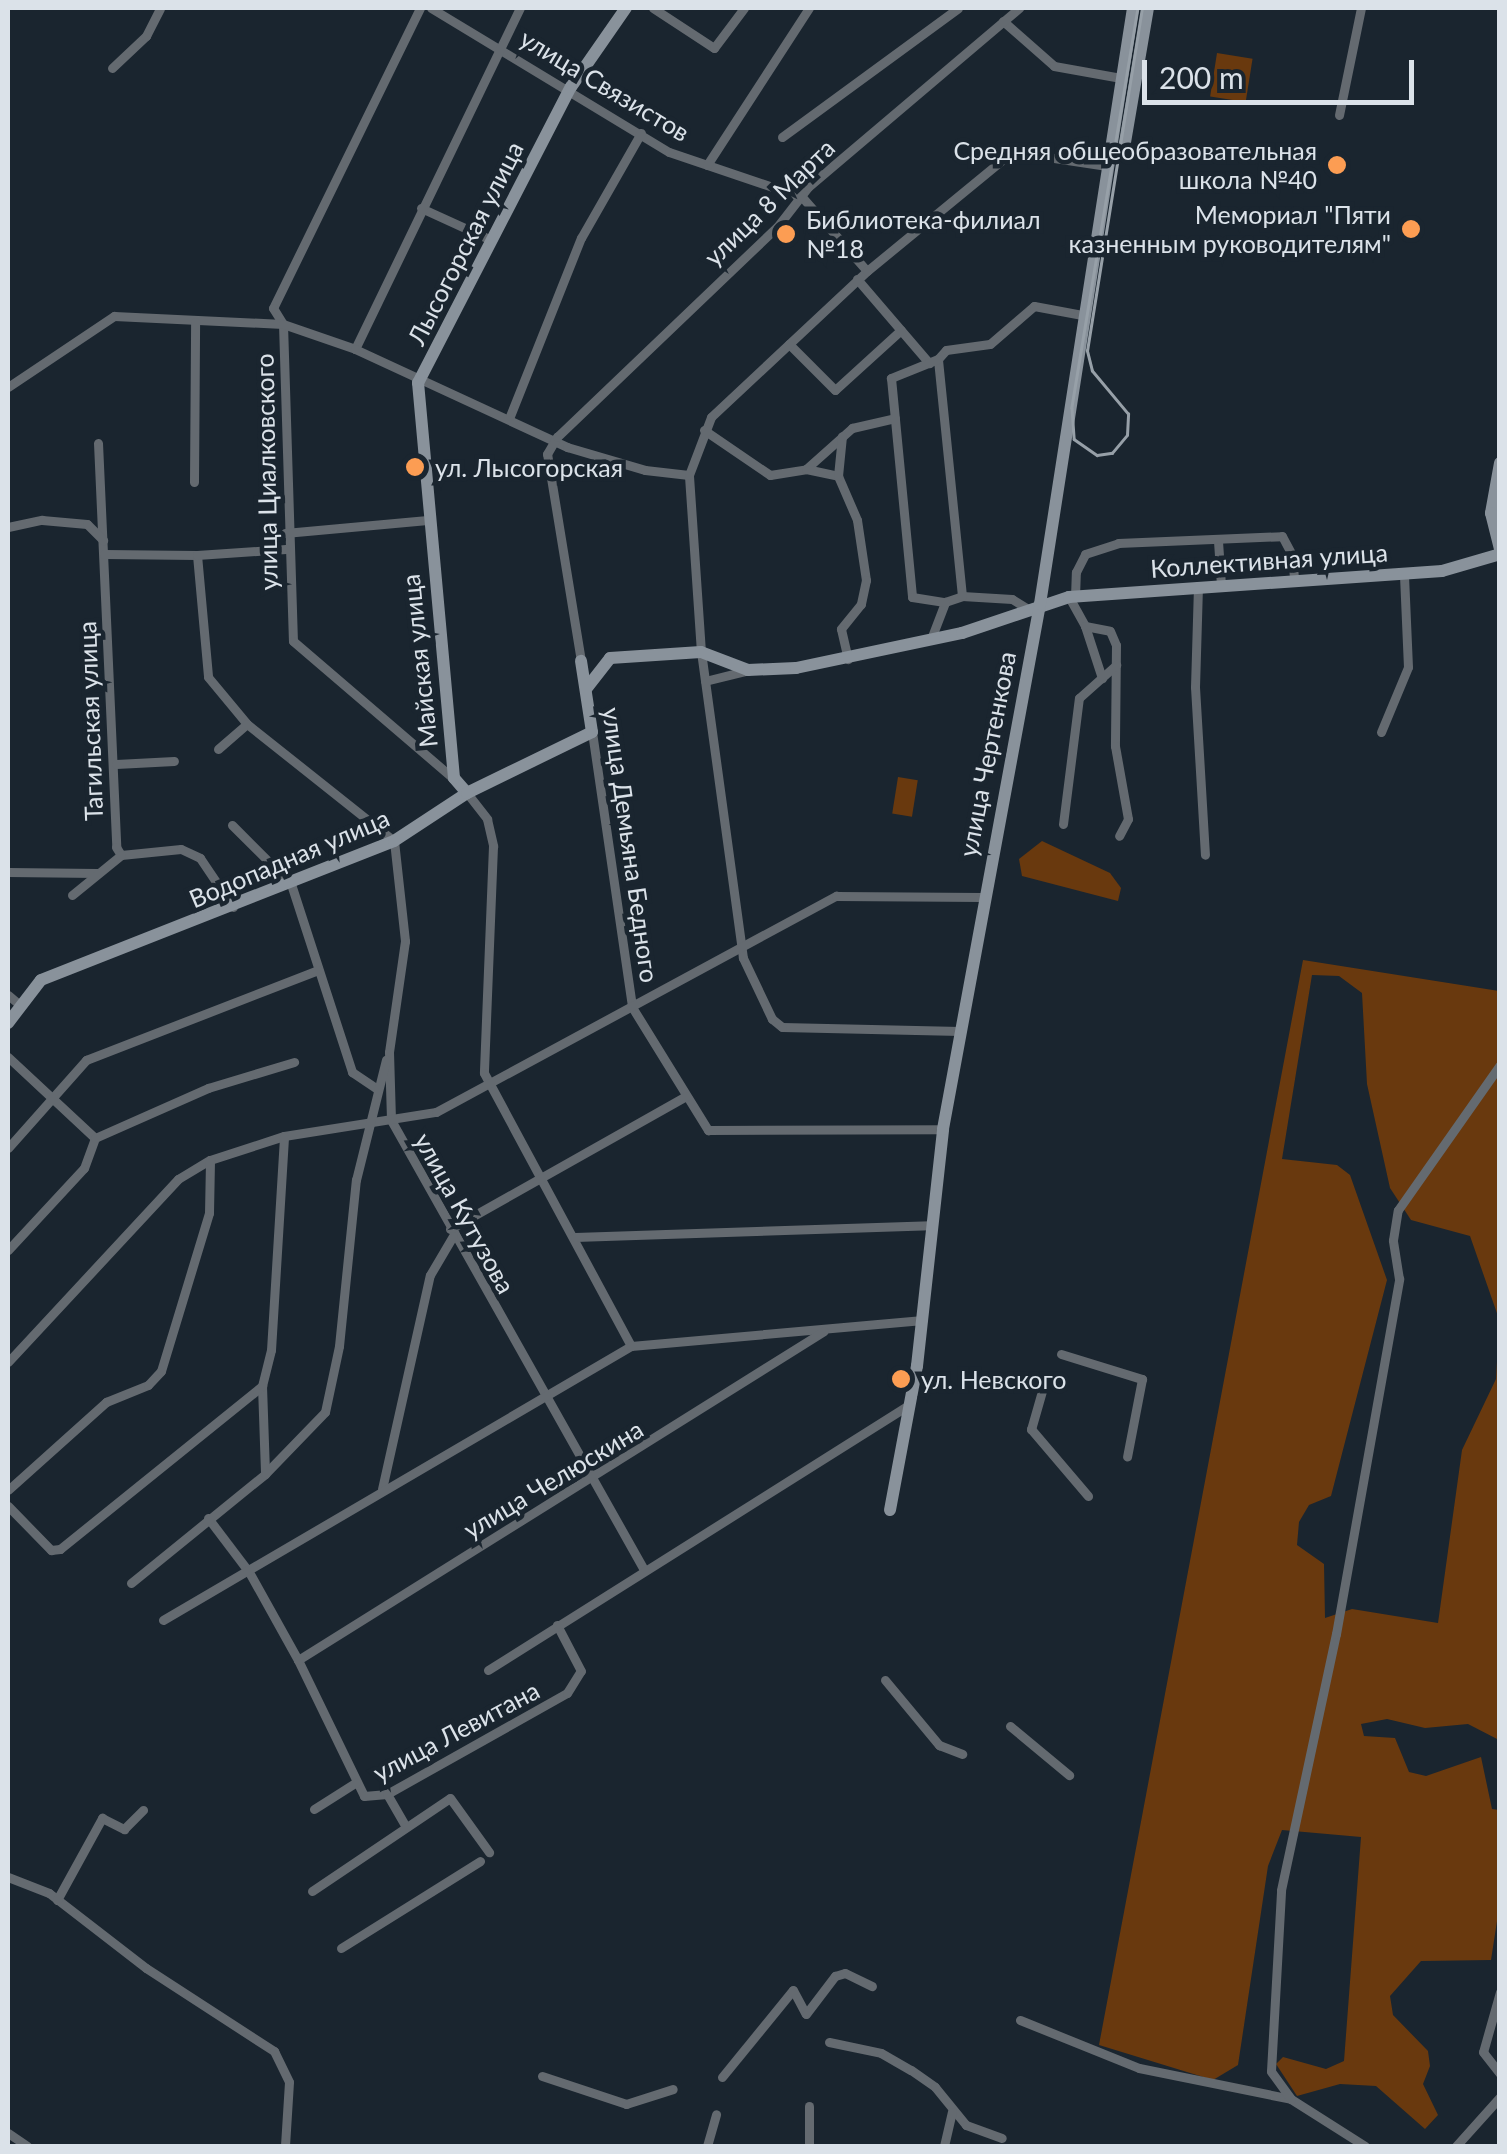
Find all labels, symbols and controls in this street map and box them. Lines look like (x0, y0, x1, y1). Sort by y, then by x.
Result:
street label: улица Связистов (515, 23, 695, 147)
scale bar (1147, 40, 1420, 102)
text: 200 m (1159, 59, 1244, 95)
street label: улица 8 Марта (698, 132, 840, 272)
street label: Лысогорская улица (401, 136, 529, 350)
place label: Средняя общеобразовательная школа №40 (953, 136, 1317, 195)
marker: Средняя общеобразовательная школа №40 (1326, 154, 1348, 176)
place label: Мемориал "Пяти казненным руководителям" (1069, 200, 1391, 259)
place label: Библиотека-филиал №18 (806, 205, 1041, 264)
marker: Мемориал "Пяти казненным руководителям" (1400, 218, 1422, 240)
marker: Библиотека-филиал №18 (775, 223, 797, 245)
street label: улица Циалковского (249, 353, 283, 591)
place label: ул. Лысогорская (435, 452, 623, 482)
marker: ул. Лысогорская (404, 456, 426, 478)
street label: Коллективная улица (1149, 537, 1389, 583)
street label: Майская улица (395, 573, 443, 749)
street label: Тагильская улица (72, 621, 108, 821)
street label: улица Чертенкова (952, 649, 1022, 859)
street label: улица Демьяна Бедного (597, 705, 665, 985)
street label: Водопадная улица (184, 802, 394, 914)
street label: улица Кутузова (409, 1128, 521, 1298)
place label: ул. Невского (921, 1364, 1066, 1394)
marker: ул. Невского (890, 1368, 912, 1390)
street label: улица Челюскина (458, 1414, 648, 1544)
street label: улица Левитана (368, 1675, 544, 1787)

